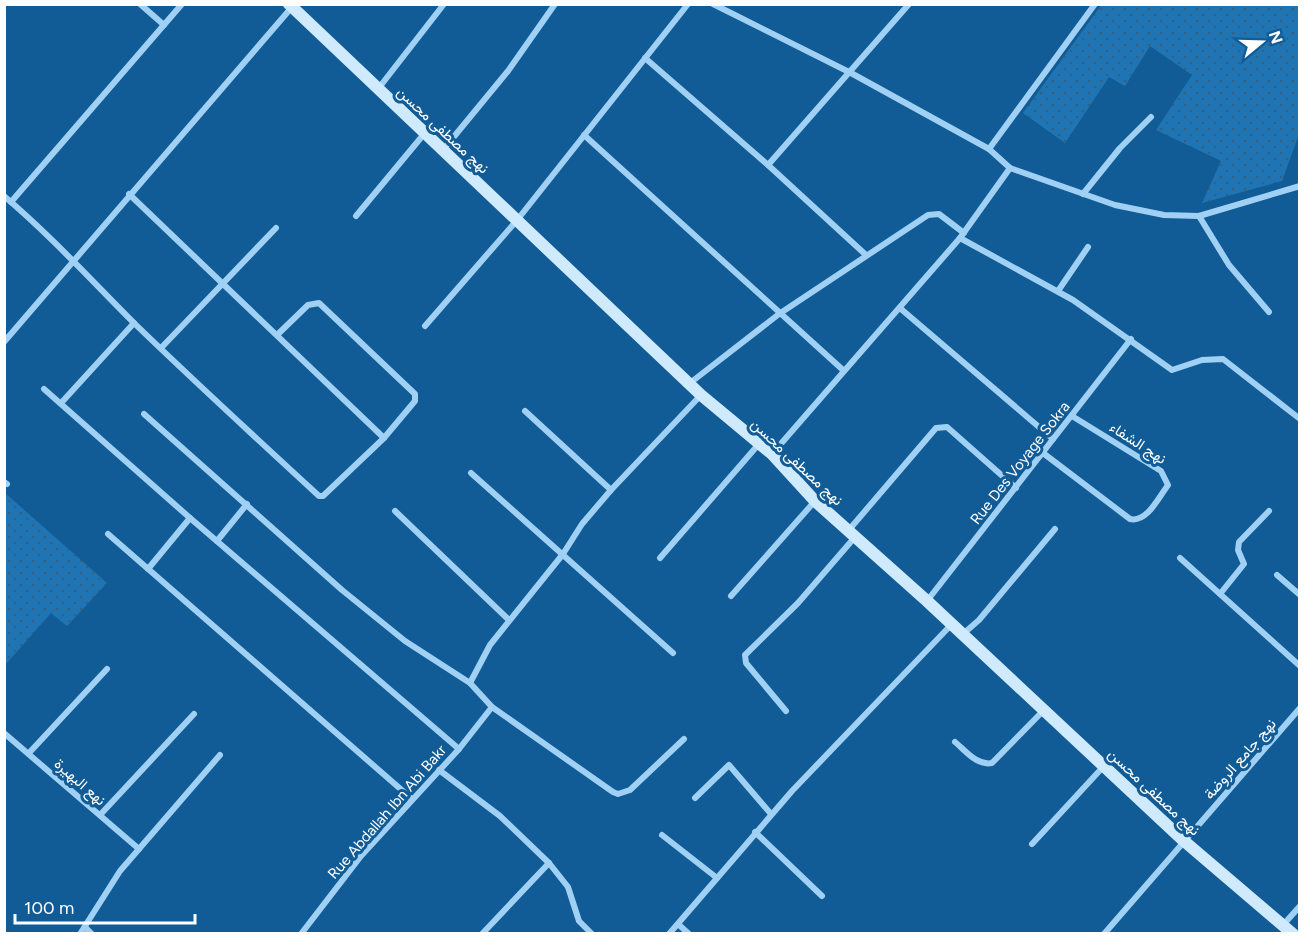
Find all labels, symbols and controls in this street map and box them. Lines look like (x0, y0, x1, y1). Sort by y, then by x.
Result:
north arrow (1232, 12, 1292, 72)
text: N (1265, 28, 1287, 46)
street label: نهج مصطفى محسن (392, 83, 493, 179)
street label: Rue Des Voyage Sokra (966, 398, 1074, 528)
street label: نهج مصطفى محسن (746, 415, 847, 511)
street label: نهج الشفاء (1105, 418, 1170, 470)
street label: نهج جامع الروضة (1200, 715, 1281, 804)
street label: Rue Abdallah Ibn Abi Bakr (324, 741, 450, 883)
street label: نهج مصطفى محسن (1103, 745, 1204, 841)
street label: نهع البهيرة (49, 755, 109, 811)
scale bar (15, 887, 195, 925)
text: 100 m (24, 897, 74, 919)

